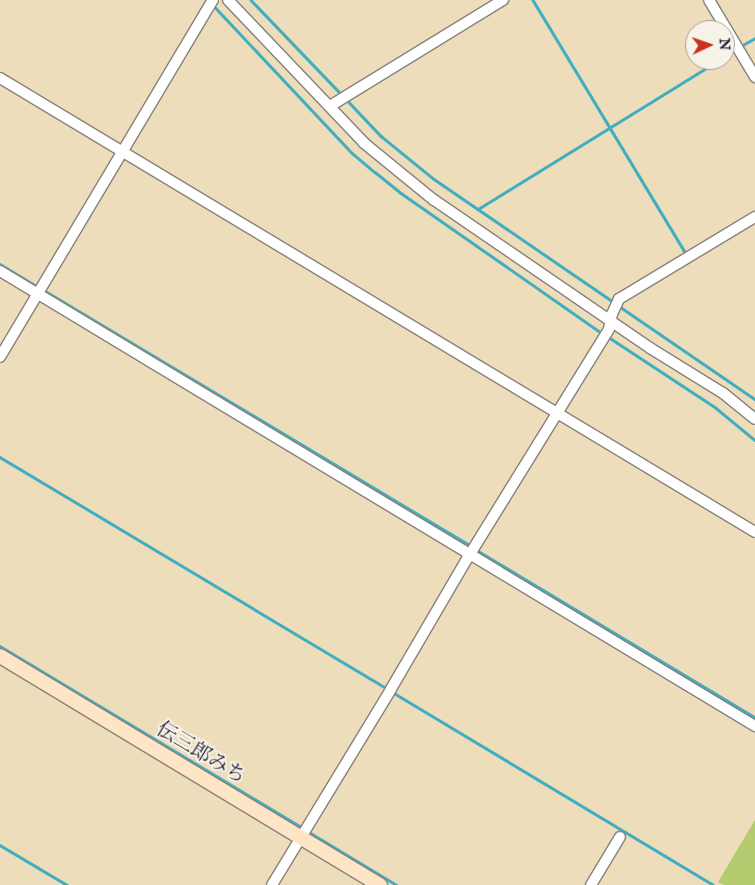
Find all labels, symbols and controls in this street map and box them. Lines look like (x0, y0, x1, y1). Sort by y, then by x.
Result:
north arrow (685, 20, 735, 70)
text: N (715, 38, 733, 51)
street label: 伝三郎みち (152, 717, 250, 789)

